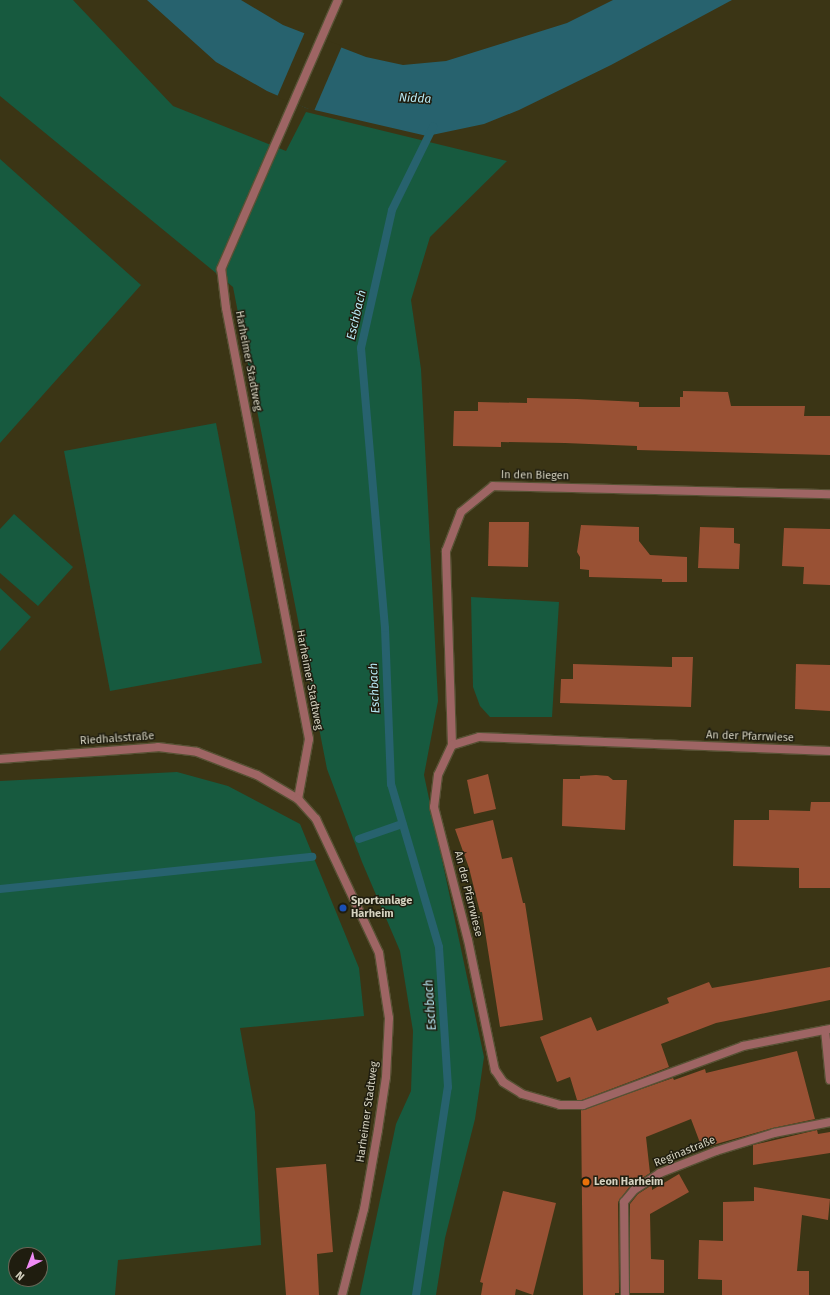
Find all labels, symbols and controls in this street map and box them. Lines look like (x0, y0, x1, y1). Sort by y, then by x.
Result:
water label: Nidda (398, 91, 432, 107)
water label: Eschbach (344, 289, 370, 341)
street label: Harheimer Stadtweg (232, 310, 264, 412)
street label: In den Biegen (501, 469, 569, 483)
street label: Harheimer Stadtweg (293, 629, 325, 731)
water label: Eschbach (366, 662, 384, 714)
street label: An der Pfarrwiese (706, 729, 794, 745)
street label: Riedhalsstraße (79, 730, 155, 748)
street label: An der Pfarrwiese (451, 850, 485, 938)
place label: Sportanlage Harheim (351, 895, 412, 921)
marker: Sportanlage Harheim (338, 903, 348, 913)
water label: Eschbach (422, 979, 440, 1031)
street label: Harheimer Stadtweg (354, 1061, 382, 1163)
street label: Reginastraße (652, 1134, 718, 1170)
place label: Leon Harheim (594, 1175, 663, 1189)
marker: Leon Harheim (581, 1177, 591, 1187)
north arrow (8, 1247, 48, 1287)
text: N (13, 1268, 27, 1283)

